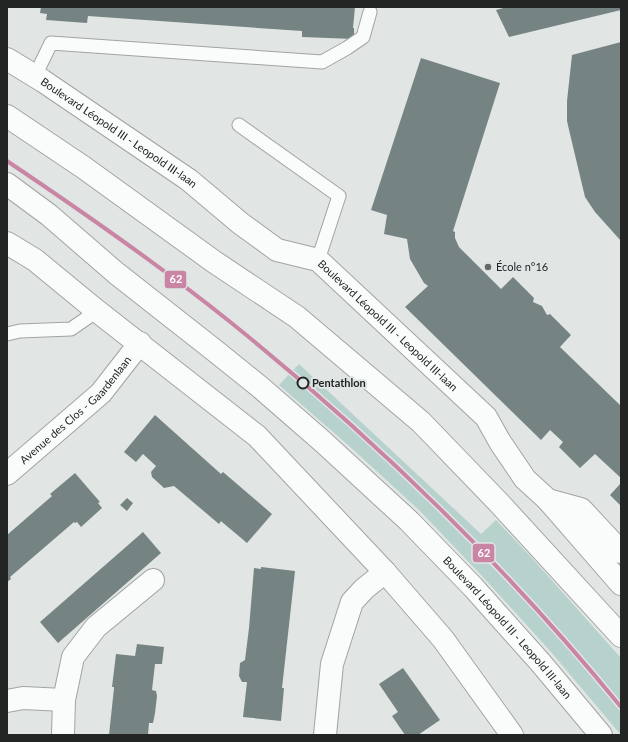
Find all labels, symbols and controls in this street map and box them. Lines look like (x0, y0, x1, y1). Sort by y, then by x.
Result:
street label: Boulevard Léopold III - Leopold III-laan (39, 74, 200, 190)
street label: Boulevard Léopold III - Leopold III-laan (316, 257, 461, 393)
place label: École n°16 (496, 260, 548, 273)
marker: École n°16 (483, 262, 493, 272)
line badge: 62 (164, 270, 187, 289)
text: 62 (170, 272, 182, 285)
street label: Avenue des Clos - Gaardenlaan (17, 353, 133, 466)
marker: Pentathlon (296, 376, 310, 390)
place label: Pentathlon (312, 376, 366, 389)
line badge: 62 (472, 543, 495, 563)
text: 62 (478, 546, 490, 559)
street label: Boulevard Léopold III - Leopold III-laan (441, 553, 575, 701)

